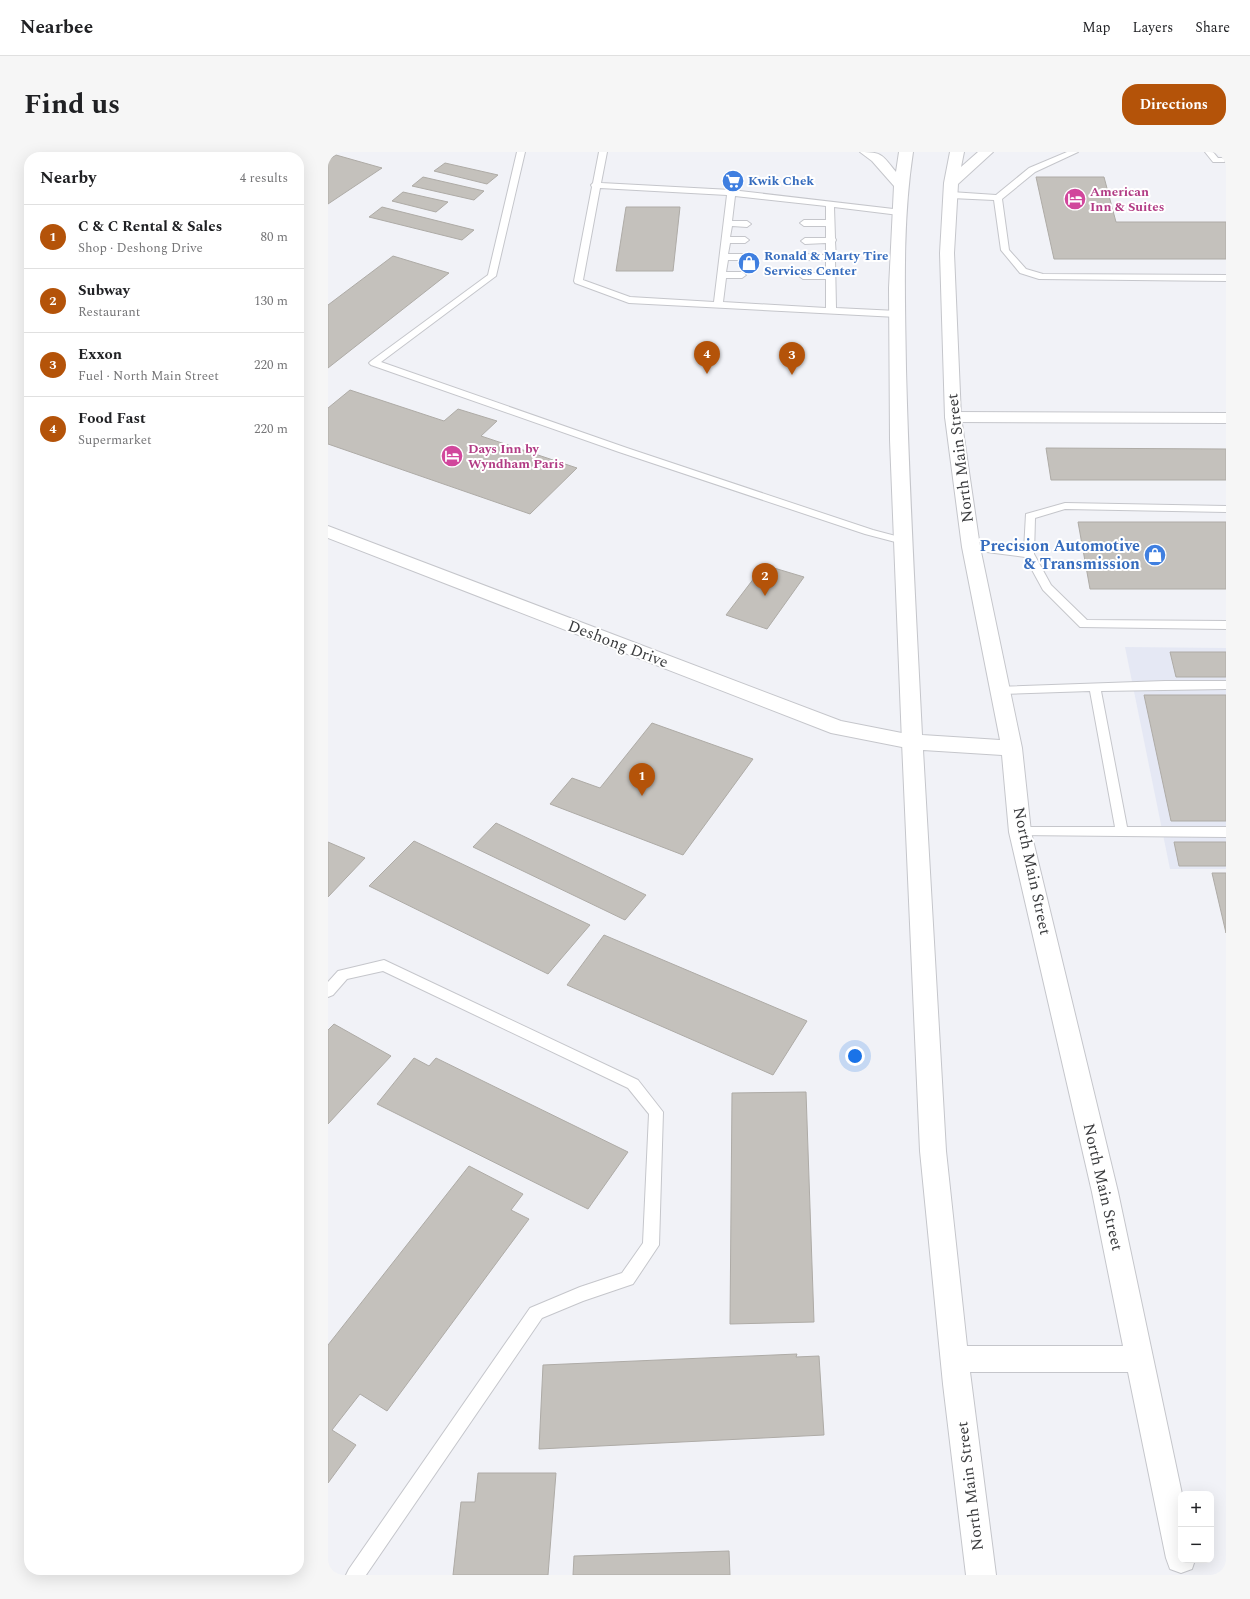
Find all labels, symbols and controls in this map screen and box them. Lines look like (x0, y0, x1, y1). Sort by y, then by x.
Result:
text: Nearbee (20, 13, 93, 42)
text: Map (1082, 17, 1111, 38)
text: Layers (1133, 17, 1173, 38)
text: Share (1195, 17, 1230, 38)
text: Find us (24, 83, 120, 126)
button: Directions (1122, 84, 1226, 125)
text: Nearby (40, 165, 96, 191)
text: 4 results (240, 168, 288, 188)
supermarket icon: Kwik Chek (720, 168, 746, 194)
place label: Kwik Chek (748, 171, 814, 191)
place label: American Inn & Suites (1090, 182, 1164, 217)
hotel icon: American Inn & Suites (1062, 186, 1088, 212)
text: C & C Rental & Sales (78, 215, 222, 238)
text: 1 (49, 227, 57, 247)
text: 80 m (261, 227, 288, 247)
text: Shop · Deshong Drive (78, 238, 203, 258)
place label: Ronald & Marty Tire Services Center (764, 246, 888, 281)
shop icon: Ronald & Marty Tire Services Center (736, 250, 762, 276)
text: Subway (78, 279, 130, 302)
text: 2 (49, 291, 57, 311)
text: 130 m (254, 291, 288, 311)
text: Restaurant (78, 302, 140, 322)
pin: 4 (694, 341, 720, 374)
pin: 3 (779, 342, 805, 375)
text: Exxon (78, 343, 122, 366)
text: 3 (49, 355, 57, 375)
text: 220 m (254, 355, 288, 375)
text: Fuel · North Main Street (78, 366, 219, 386)
street label: North Main Street (940, 392, 980, 524)
text: Food Fast (78, 407, 146, 430)
text: 4 (49, 419, 57, 439)
text: 220 m (254, 419, 288, 439)
text: Supermarket (78, 430, 152, 450)
place label: Days Inn by Wyndham Paris (468, 439, 564, 474)
hotel icon: Days Inn by Wyndham Paris (439, 443, 465, 469)
place label: Precision Automotive & Transmission (980, 534, 1140, 576)
shop icon: Precision Automotive & Transmission (1142, 542, 1168, 568)
pin: 2 (752, 563, 778, 596)
street label: Deshong Drive (564, 614, 672, 674)
pin: 1 (629, 763, 655, 796)
street label: North Main Street (1007, 805, 1057, 938)
your location (845, 1046, 865, 1066)
street label: North Main Street (1077, 1121, 1129, 1253)
street label: North Main Street (950, 1420, 990, 1552)
map controls (1178, 1491, 1214, 1563)
button: + (1178, 1491, 1214, 1527)
button: − (1178, 1527, 1214, 1563)

